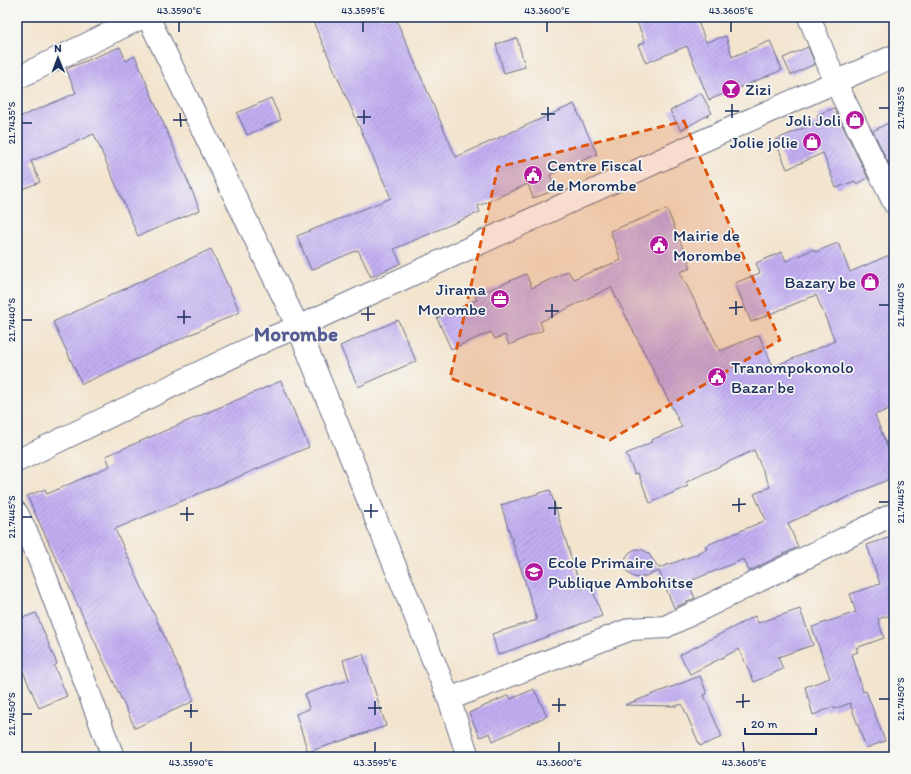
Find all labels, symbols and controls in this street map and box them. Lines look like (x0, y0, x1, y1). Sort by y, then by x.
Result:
text: 43.3590°E (157, 4, 202, 17)
text: 43.3595°E (341, 4, 385, 17)
text: 43.3600°E (524, 4, 570, 17)
text: 43.3605°E (709, 4, 754, 17)
north arrow (38, 38, 78, 78)
text: N (54, 42, 62, 55)
bar icon: Zizi (720, 78, 742, 100)
place label: Zizi (745, 79, 771, 99)
text: 21.7435°S (894, 86, 907, 129)
text: 21.7435°S (5, 101, 18, 144)
shop icon: Joli Joli (844, 109, 866, 131)
place label: Joli Joli (786, 110, 841, 130)
shop icon: Jolie jolie (801, 131, 823, 153)
place label: Jolie jolie (730, 132, 798, 152)
place label: Centre Fiscal de Morombe (547, 155, 643, 195)
public building icon: Centre Fiscal de Morombe (522, 164, 544, 186)
place label: Mairie de Morombe (673, 225, 741, 265)
public building icon: Mairie de Morombe (648, 234, 670, 256)
shop icon: Bazary be (859, 271, 881, 293)
place label: Bazary be (785, 272, 856, 292)
place label: Jirama Morombe (418, 279, 486, 319)
text: 21.7440°S (894, 283, 907, 327)
office icon: Jirama Morombe (489, 288, 511, 310)
text: 21.7440°S (5, 298, 18, 342)
district label: Morombe (254, 321, 338, 346)
place label: Tranompokonolo Bazar be (731, 357, 854, 397)
public building icon: Tranompokonolo Bazar be (706, 366, 728, 388)
text: 21.7445°S (894, 480, 907, 524)
text: 21.7445°S (5, 495, 18, 539)
place label: Ecole Primaire Publique Ambohitse (548, 552, 693, 592)
school or university icon: Ecole Primaire Publique Ambohitse (523, 561, 545, 583)
text: 21.7450°S (894, 677, 907, 721)
text: 21.7450°S (5, 692, 18, 736)
scale bar (745, 710, 816, 736)
text: 20 m (751, 717, 778, 731)
text: 43.3590°E (169, 756, 214, 769)
text: 43.3595°E (353, 756, 397, 769)
text: 43.3600°E (536, 756, 582, 769)
text: 43.3605°E (722, 756, 767, 769)

